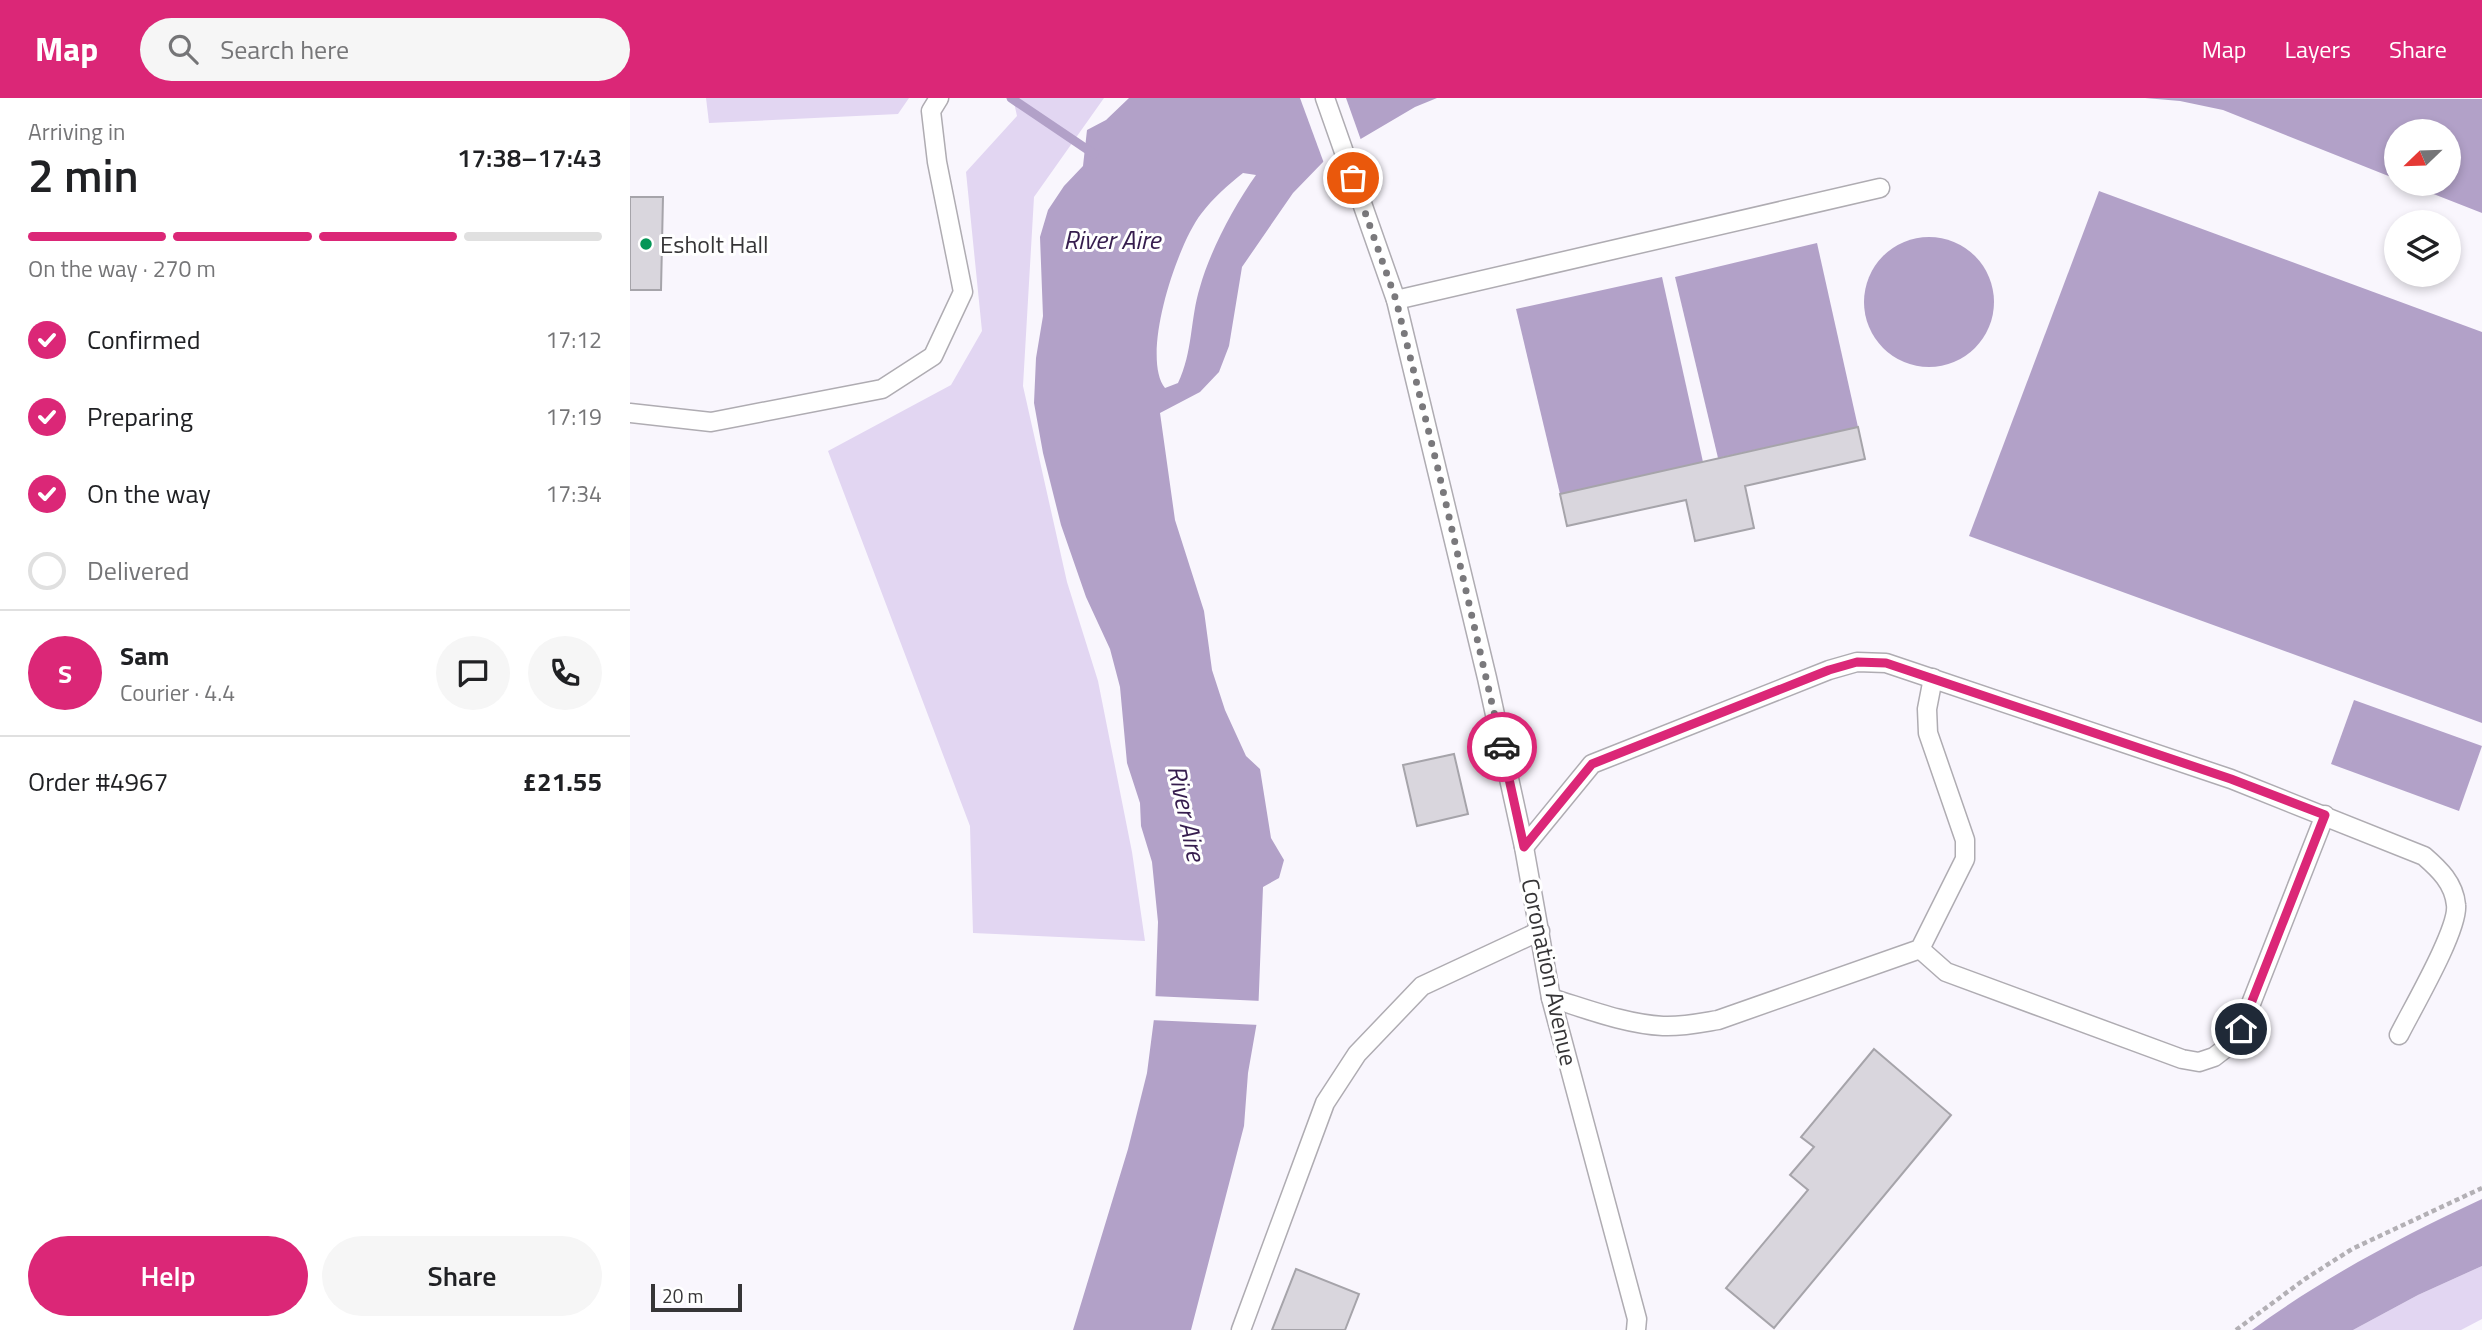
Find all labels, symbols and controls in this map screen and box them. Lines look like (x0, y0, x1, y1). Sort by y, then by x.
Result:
search box (140, 18, 630, 81)
text: Map (35, 24, 98, 74)
icon: search (164, 30, 202, 68)
text: Search here (220, 30, 349, 69)
text: Map (2202, 31, 2247, 67)
text: Layers (2285, 31, 2351, 67)
text: Share (2389, 31, 2447, 67)
text: Arriving in (28, 114, 125, 149)
north arrow (2384, 119, 2460, 196)
map controls (2384, 119, 2461, 287)
text: 17:38–17:43 (457, 138, 602, 177)
text: 2 min (28, 140, 139, 210)
pin (1323, 148, 1383, 208)
icon: bag (1334, 159, 1372, 197)
button: layers (2384, 210, 2461, 287)
water label: River Aire (1063, 220, 1163, 259)
place label: Esholt Hall (660, 226, 769, 262)
marker: Esholt Hall (638, 236, 654, 252)
text: On the way · 270 m (28, 251, 216, 286)
text: Confirmed (87, 320, 201, 359)
icon: check (28, 321, 66, 359)
text: 17:12 (545, 322, 602, 357)
text: Preparing (87, 397, 193, 436)
icon: check (28, 398, 66, 436)
text: 17:19 (545, 399, 602, 434)
text: On the way (87, 474, 211, 513)
icon: check (28, 475, 66, 513)
text: 17:34 (545, 476, 602, 511)
text: Delivered (87, 551, 190, 590)
text: Sam (120, 636, 169, 675)
button: chat (436, 636, 510, 710)
button: phone (528, 636, 602, 710)
text: S (58, 654, 72, 693)
text: Courier · 4.4 (120, 675, 235, 710)
courier (1467, 712, 1537, 782)
icon: car (1483, 728, 1521, 766)
water label: River Aire (1158, 761, 1217, 866)
text: Order #4967 (28, 762, 168, 801)
text: £21.55 (523, 762, 602, 801)
street label: Coronation Avenue (1513, 875, 1587, 1069)
pin (2211, 999, 2271, 1059)
icon: home (2222, 1010, 2260, 1048)
button: Help (28, 1236, 308, 1316)
button: Share (322, 1236, 602, 1316)
scale bar (651, 1281, 742, 1313)
text: 20 m (662, 1281, 703, 1310)

